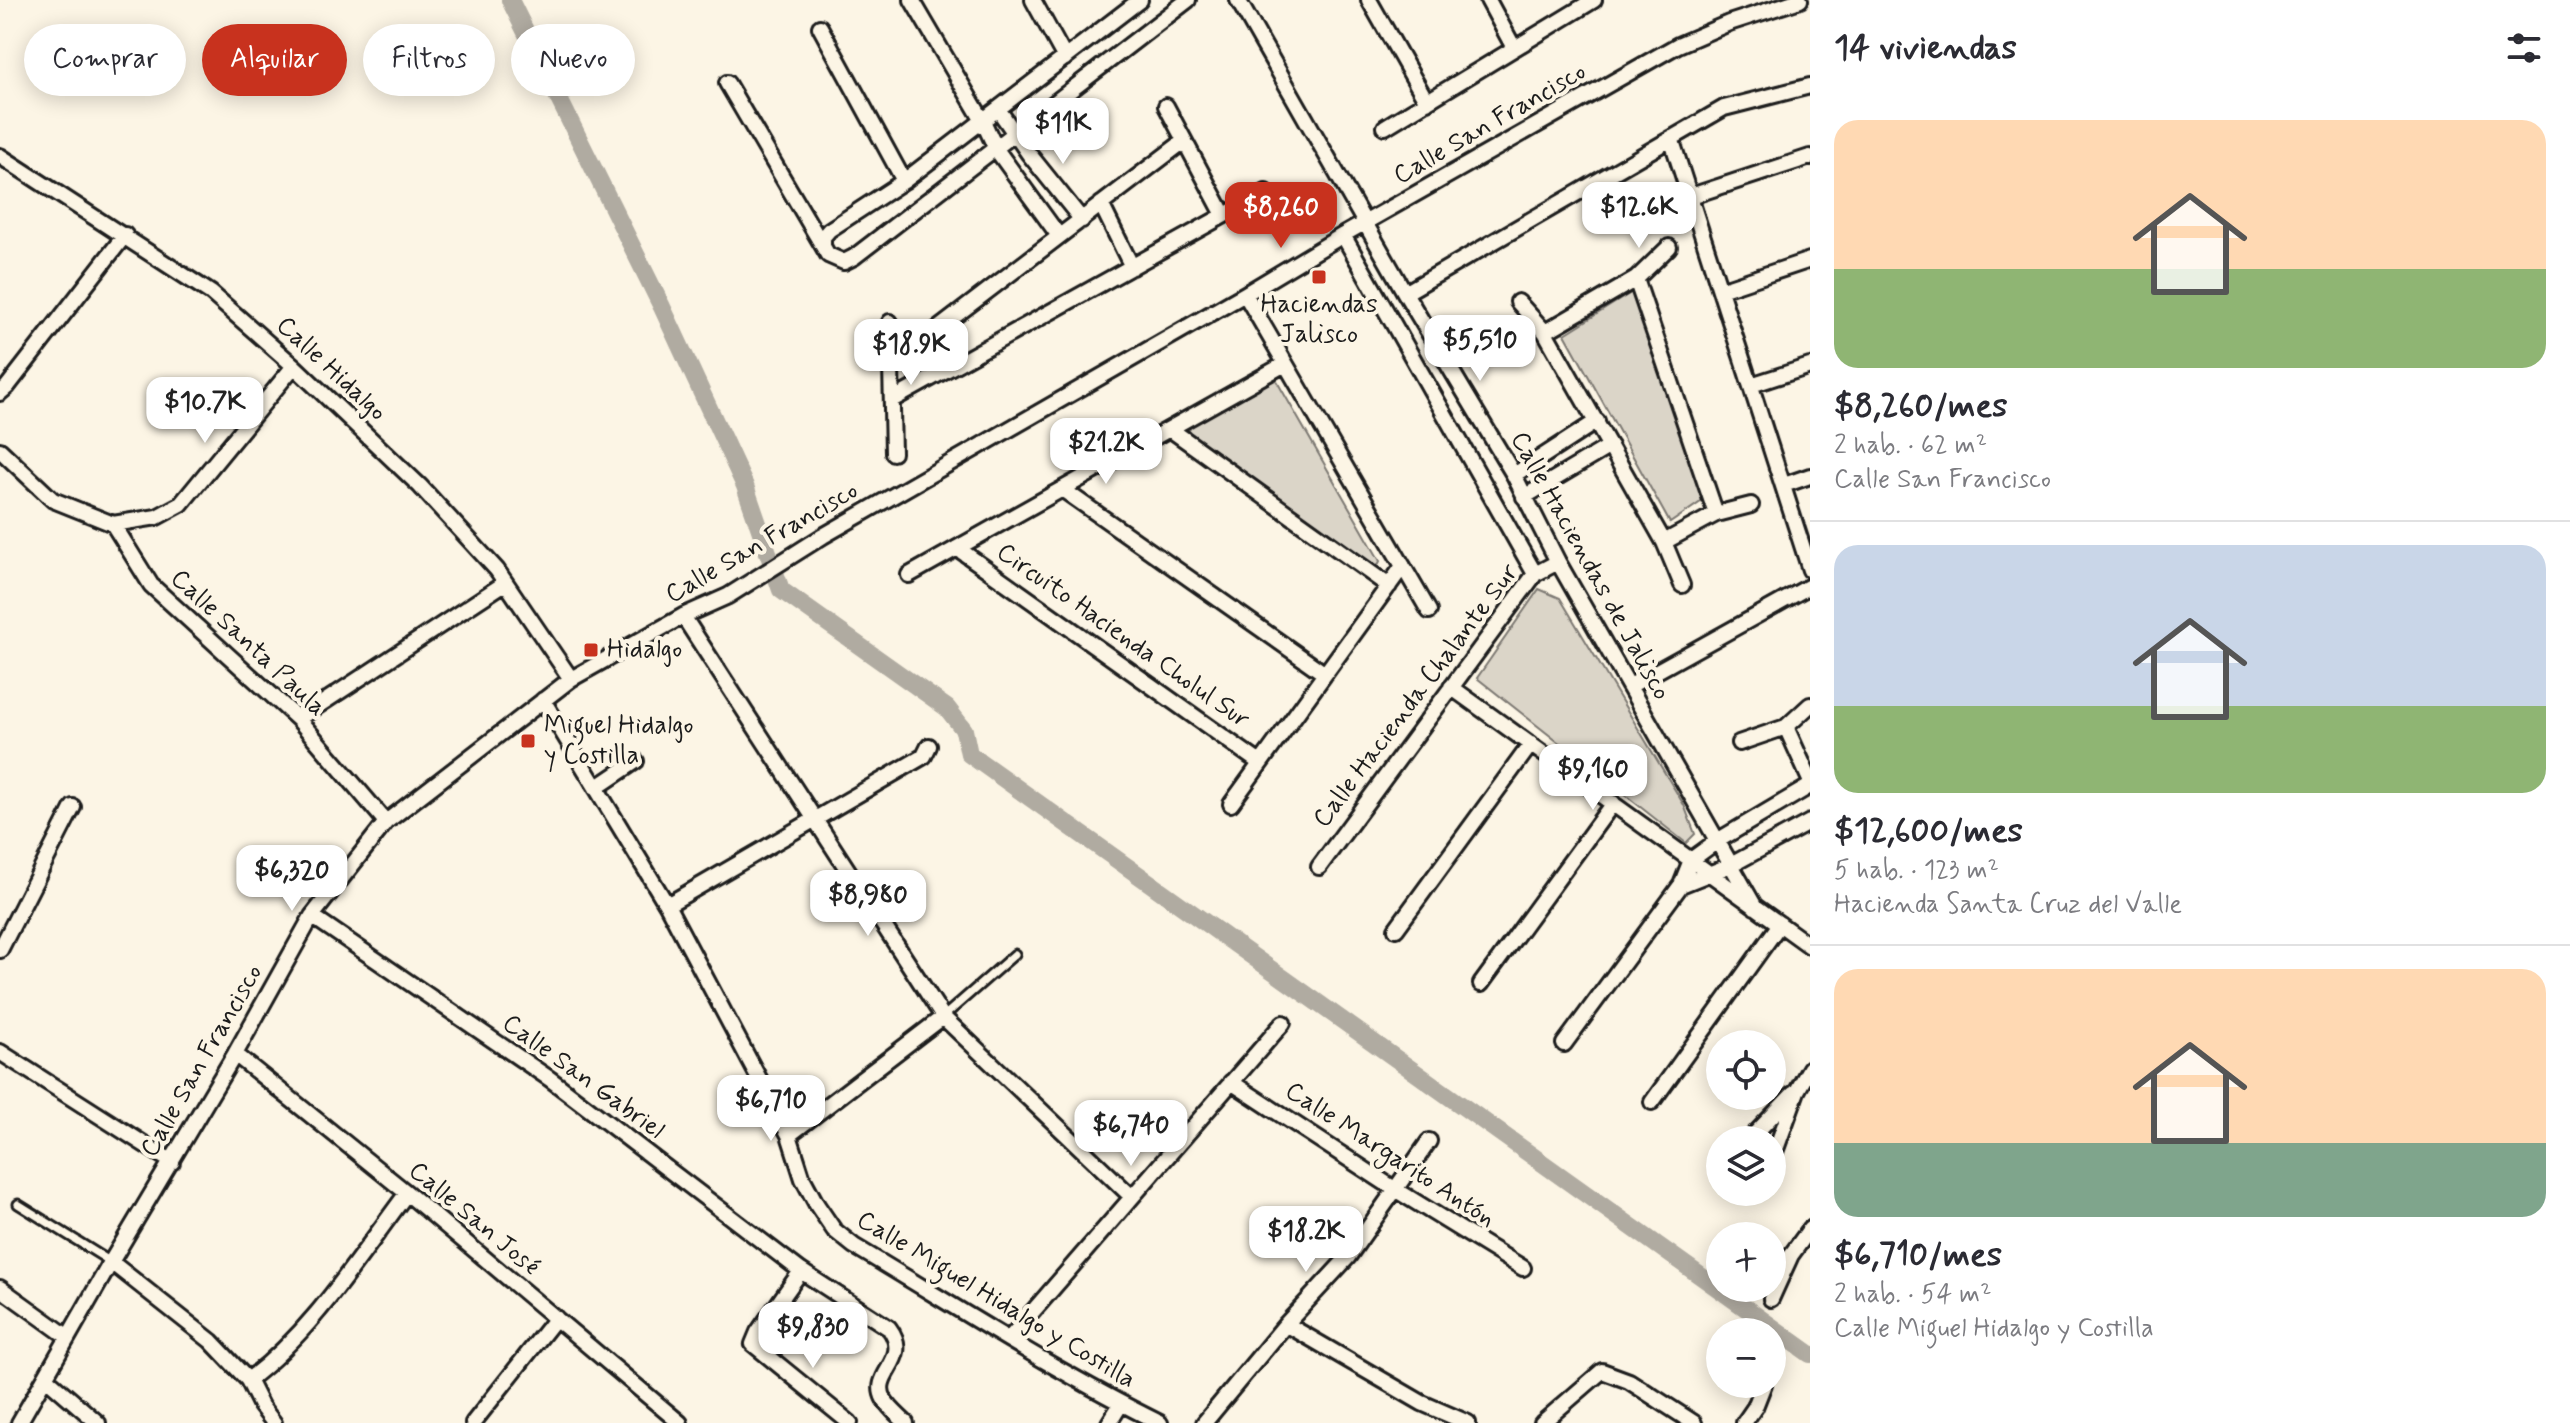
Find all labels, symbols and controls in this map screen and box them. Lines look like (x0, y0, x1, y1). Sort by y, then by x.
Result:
chip: Comprar (24, 24, 186, 96)
chip: Alquilar (202, 24, 347, 96)
chip: Filtros (363, 24, 495, 96)
chip: Nuevo (511, 24, 635, 96)
text: 14 viviendas (1834, 26, 2017, 71)
icon: filters (2502, 26, 2546, 70)
street label: Calle San Francisco (1388, 55, 1592, 193)
pin: $11K (1016, 98, 1110, 166)
text: $11K (1035, 107, 1091, 141)
icon: home (2118, 172, 2262, 316)
pin: $8,260 (1216, 182, 1346, 250)
pin: $12.6K (1574, 182, 1704, 250)
text: $8,260 (1243, 191, 1319, 225)
text: $12.6K (1600, 191, 1678, 225)
marker: Haciendas Jalisco (1310, 268, 1328, 286)
place label: Haciendas Jalisco (1260, 288, 1378, 352)
street label: Calle Hidalgo (268, 309, 394, 429)
pin: $5,510 (1415, 315, 1545, 383)
pin: $18.9K (846, 319, 976, 387)
text: $5,510 (1442, 324, 1518, 358)
text: $18.9K (872, 328, 950, 362)
pin: $10.7K (140, 377, 270, 445)
text: $8,260/mes (1834, 384, 2007, 429)
text: $10.7K (164, 386, 246, 420)
pin: $21.2K (1041, 418, 1171, 486)
street label: Calle Haciendas de Jalisco (1502, 426, 1678, 706)
text: $21.2K (1068, 427, 1144, 461)
text: 2 hab. · 62 m² (1834, 429, 1987, 463)
text: Calle San Francisco (1834, 463, 2051, 497)
street label: Calle San Francisco (660, 474, 864, 612)
street label: Circuito Hacienda Cholul Sur (989, 535, 1257, 737)
street label: Calle Hacienda Chalante Sur (1306, 557, 1527, 835)
street label: Calle Santa Paula (163, 562, 333, 724)
icon: home (2118, 597, 2262, 741)
place label: Hidalgo (607, 633, 682, 667)
marker: Hidalgo (582, 641, 600, 659)
place label: Miguel Hidalgo y Costilla (544, 709, 694, 773)
marker: Miguel Hidalgo y Costilla (519, 732, 537, 750)
pin: $9,160 (1528, 744, 1658, 812)
text: $9,160 (1557, 753, 1629, 787)
text: $12,600/mes (1834, 809, 2023, 854)
pin: $6,320 (227, 845, 357, 913)
text: $6,320 (254, 854, 330, 888)
text: 5 hab. · 123 m² (1834, 854, 1999, 888)
pin: $8,980 (803, 870, 933, 938)
text: $8,980 (828, 879, 908, 913)
text: Hacienda Santa Cruz del Valle (1834, 888, 2182, 922)
street label: Calle San Francisco (133, 959, 271, 1163)
street label: Calle San Gabriel (495, 1007, 671, 1147)
icon: home (2118, 1021, 2262, 1165)
map controls (1706, 1030, 1786, 1398)
button: locate (1706, 1030, 1786, 1110)
street label: Calle Margarito Antón (1277, 1074, 1502, 1237)
pin: $6,710 (706, 1075, 836, 1143)
text: $6,710 (735, 1084, 807, 1118)
pin: $6,740 (1066, 1100, 1196, 1168)
text: $6,740 (1092, 1109, 1170, 1143)
button: layers (1706, 1126, 1786, 1206)
street label: Calle San José (401, 1154, 547, 1284)
street label: Calle Miguel Hidalgo y Costilla (849, 1203, 1142, 1399)
pin: $18.2K (1241, 1206, 1371, 1274)
text: $18.2K (1267, 1215, 1345, 1249)
button: + (1706, 1222, 1786, 1302)
text: $6,710/mes (1834, 1233, 2002, 1278)
text: 2 hab. · 54 m² (1834, 1278, 1991, 1312)
pin: $9,830 (748, 1302, 878, 1370)
text: $9,830 (776, 1311, 850, 1345)
text: Calle Miguel Hidalgo y Costilla (1834, 1312, 2154, 1346)
button: − (1706, 1318, 1786, 1398)

